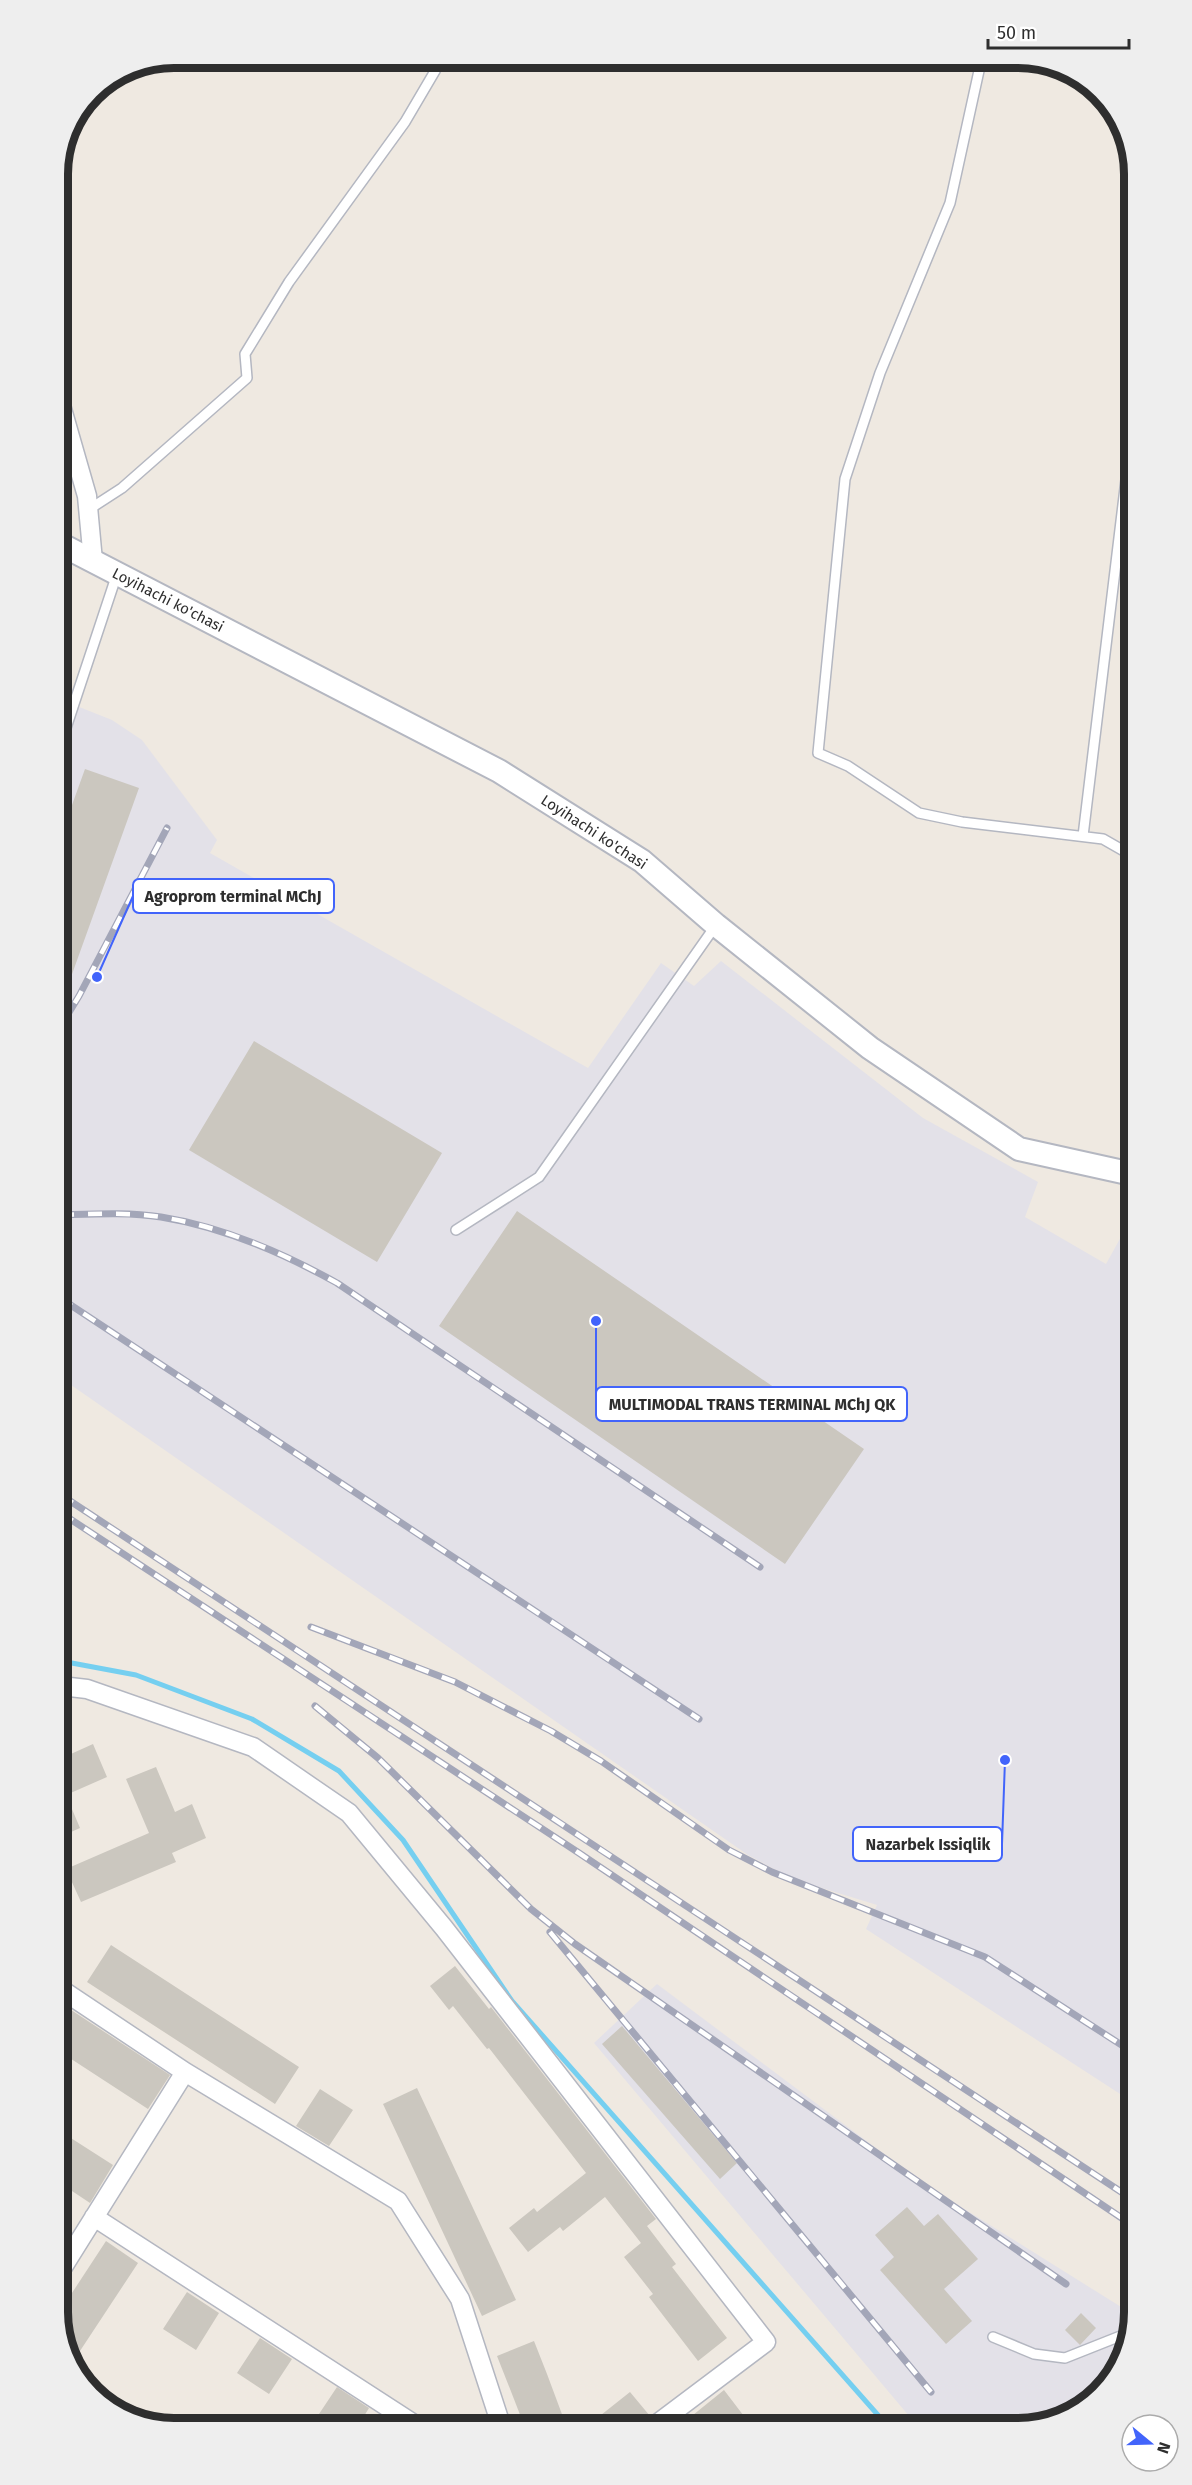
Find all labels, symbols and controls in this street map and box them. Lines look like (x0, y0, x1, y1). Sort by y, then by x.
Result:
scale bar (988, 12, 1129, 50)
text: 50 m (997, 22, 1036, 44)
street label: Loyihachi ko'chasi (109, 564, 227, 636)
street label: Loyihachi ko'chasi (538, 791, 650, 873)
callout: Agroprom terminal MChJ (133, 879, 334, 913)
text: Agroprom terminal MChJ (144, 887, 322, 906)
callout: MULTIMODAL TRANS TERMINAL MChJ QK (596, 1387, 907, 1421)
text: MULTIMODAL TRANS TERMINAL MChJ QK (609, 1395, 896, 1414)
callout: Nazarbek Issiqlik (853, 1827, 1002, 1861)
text: Nazarbek Issiqlik (866, 1835, 991, 1854)
north arrow (1120, 2413, 1180, 2473)
text: N (1153, 2440, 1174, 2456)

